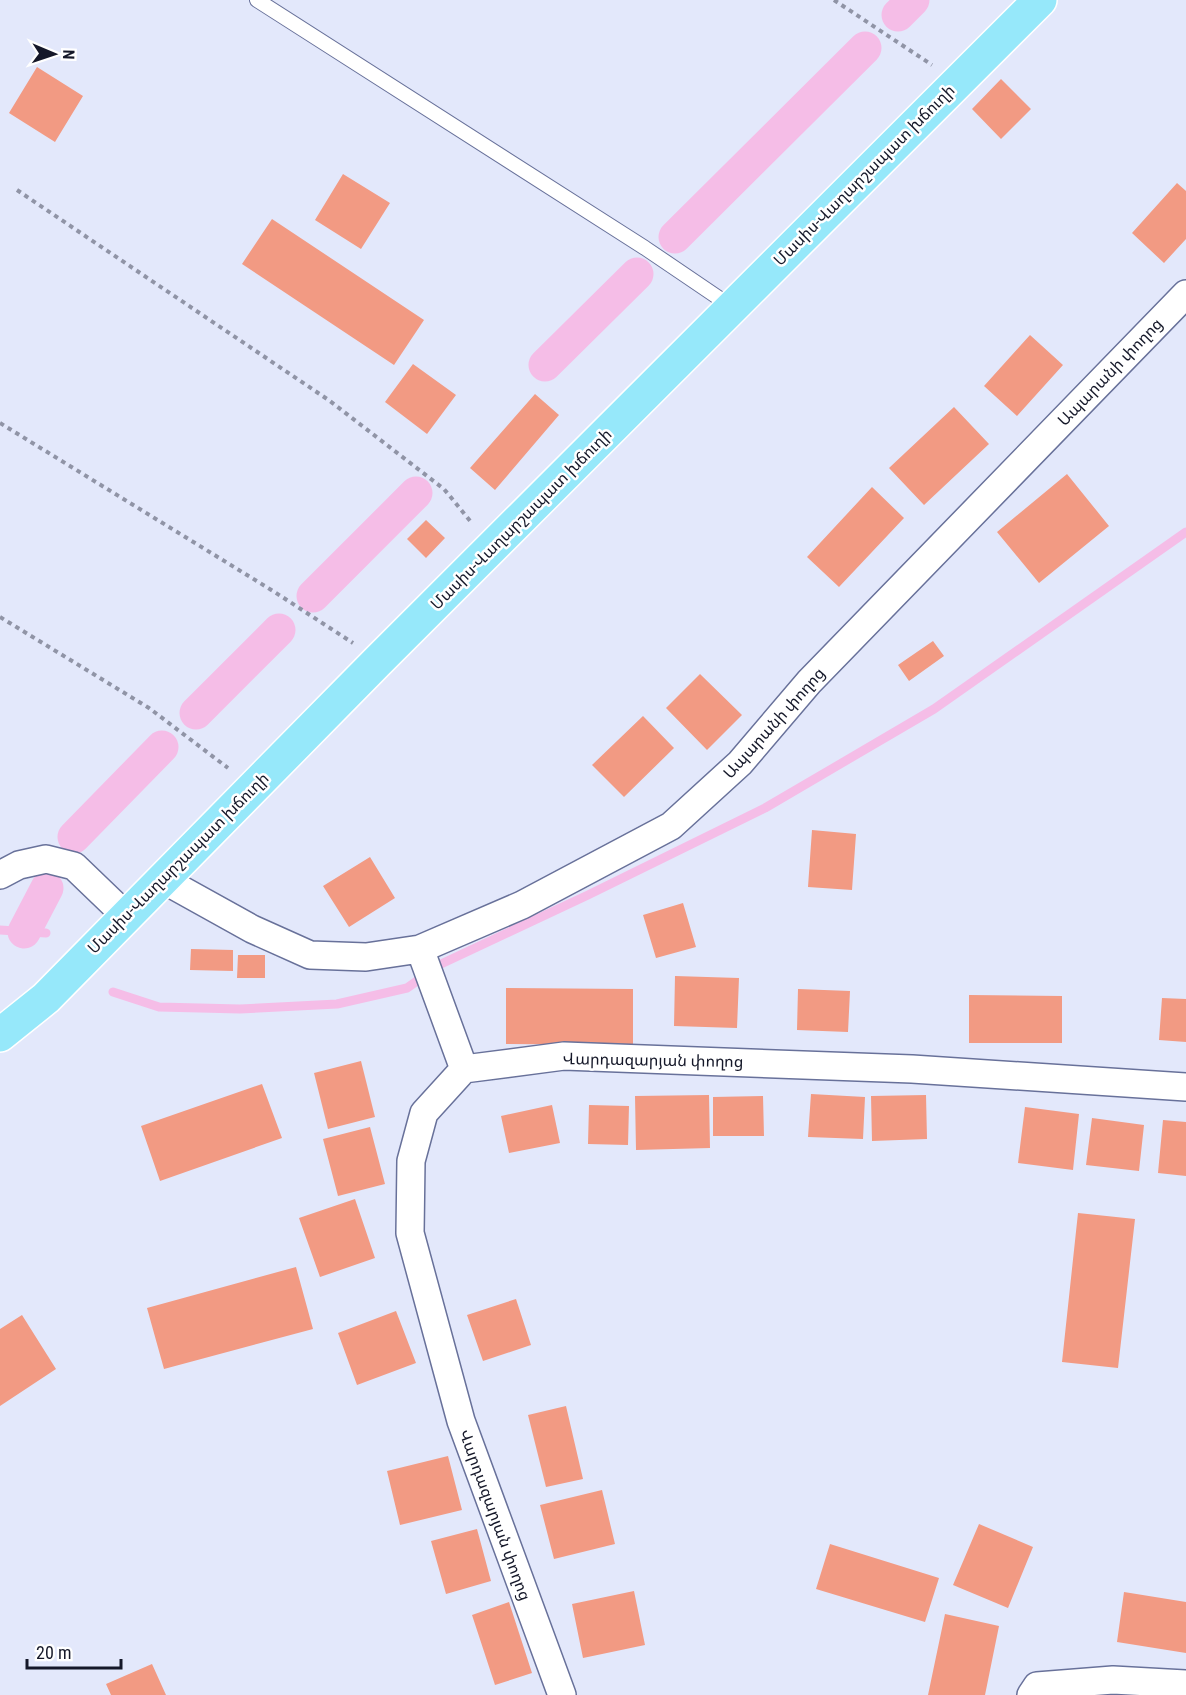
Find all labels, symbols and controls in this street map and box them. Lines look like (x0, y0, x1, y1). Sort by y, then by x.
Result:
north arrow (24, 24, 84, 84)
text: N (59, 49, 78, 60)
street label: Մասիս-Վաղարշապատ խճուղի (770, 81, 958, 269)
street label: Ապարանի փողոց (1054, 314, 1166, 430)
street label: Մասիս-Վաղարշապատ խճուղի (427, 425, 615, 613)
street label: Ապարանի փողոց (719, 664, 829, 782)
street label: Մասիս-Վաղարշապատ խճուղի (84, 769, 272, 957)
street label: Վարդազարյան փողոց (562, 1049, 744, 1071)
street label: Վարդազարյան փողոց (455, 1427, 535, 1603)
scale bar (27, 1632, 122, 1670)
text: 20 m (36, 1642, 71, 1663)

